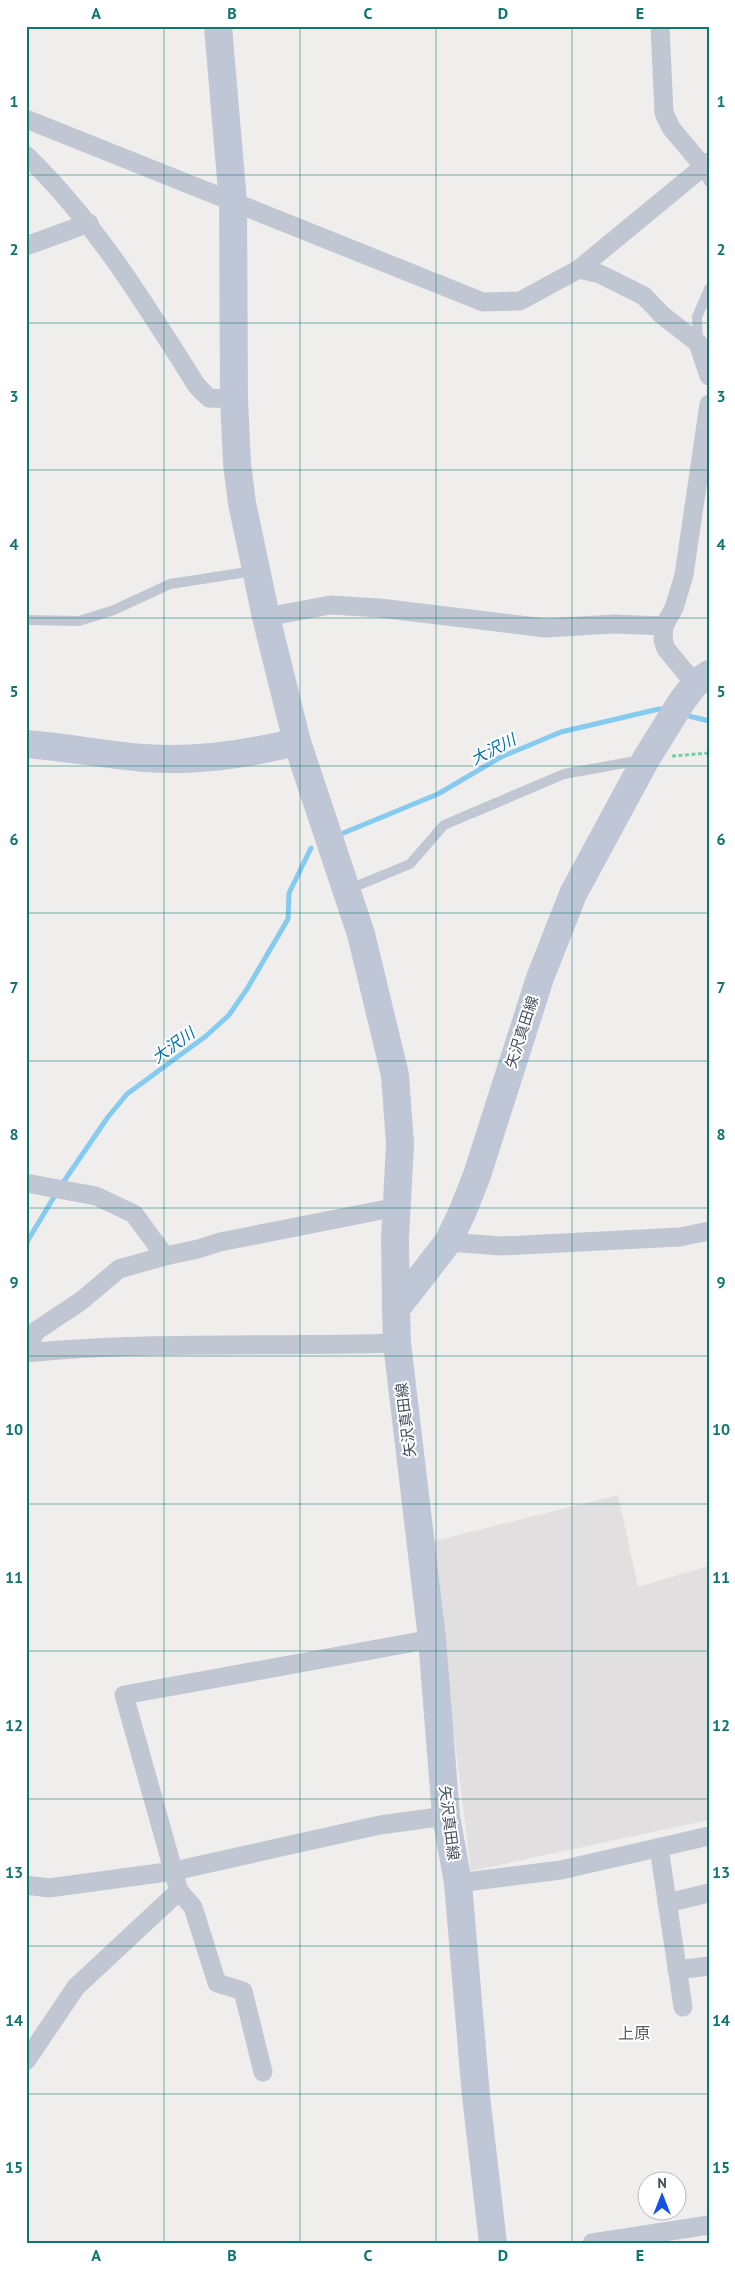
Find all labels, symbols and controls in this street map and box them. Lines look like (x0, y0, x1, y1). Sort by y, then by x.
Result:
text: A (91, 3, 101, 23)
text: B (227, 3, 237, 23)
text: C (364, 3, 373, 23)
text: D (498, 3, 508, 23)
text: E (636, 3, 644, 23)
text: 1 (9, 91, 19, 111)
text: 1 (716, 91, 726, 111)
text: 2 (9, 239, 19, 259)
text: 2 (716, 239, 726, 259)
text: 3 (9, 386, 19, 406)
text: 3 (716, 386, 726, 406)
text: 4 (9, 534, 19, 554)
text: 4 (716, 534, 726, 554)
text: 5 (9, 681, 19, 701)
text: 5 (716, 681, 726, 701)
water label: 大沢川 (467, 728, 521, 769)
text: 6 (9, 829, 19, 849)
text: 6 (716, 829, 726, 849)
text: 7 (9, 977, 19, 997)
text: 7 (716, 977, 726, 997)
street label: 矢沢真田線 (501, 993, 542, 1070)
water label: 大沢川 (148, 1022, 200, 1067)
text: 8 (9, 1124, 19, 1144)
text: 8 (716, 1124, 726, 1144)
text: 9 (9, 1272, 19, 1292)
text: 9 (716, 1272, 726, 1292)
street label: 矢沢真田線 (392, 1382, 420, 1458)
text: 10 (5, 1419, 23, 1439)
text: 10 (712, 1419, 730, 1439)
text: 11 (5, 1567, 23, 1587)
text: 11 (712, 1567, 730, 1587)
text: 12 (5, 1715, 23, 1735)
text: 12 (712, 1715, 730, 1735)
street label: 矢沢真田線 (435, 1785, 463, 1861)
text: 13 (5, 1862, 23, 1882)
text: 13 (712, 1862, 730, 1882)
text: 14 (5, 2010, 23, 2030)
text: 14 (712, 2010, 730, 2030)
district label: 上原 (618, 2023, 650, 2043)
text: 15 (5, 2157, 23, 2177)
text: 15 (712, 2157, 730, 2177)
north arrow (638, 2172, 688, 2222)
text: N (657, 2174, 667, 2192)
text: A (91, 2245, 101, 2265)
text: B (227, 2245, 237, 2265)
text: C (364, 2245, 373, 2265)
text: D (498, 2245, 508, 2265)
text: E (636, 2245, 644, 2265)

